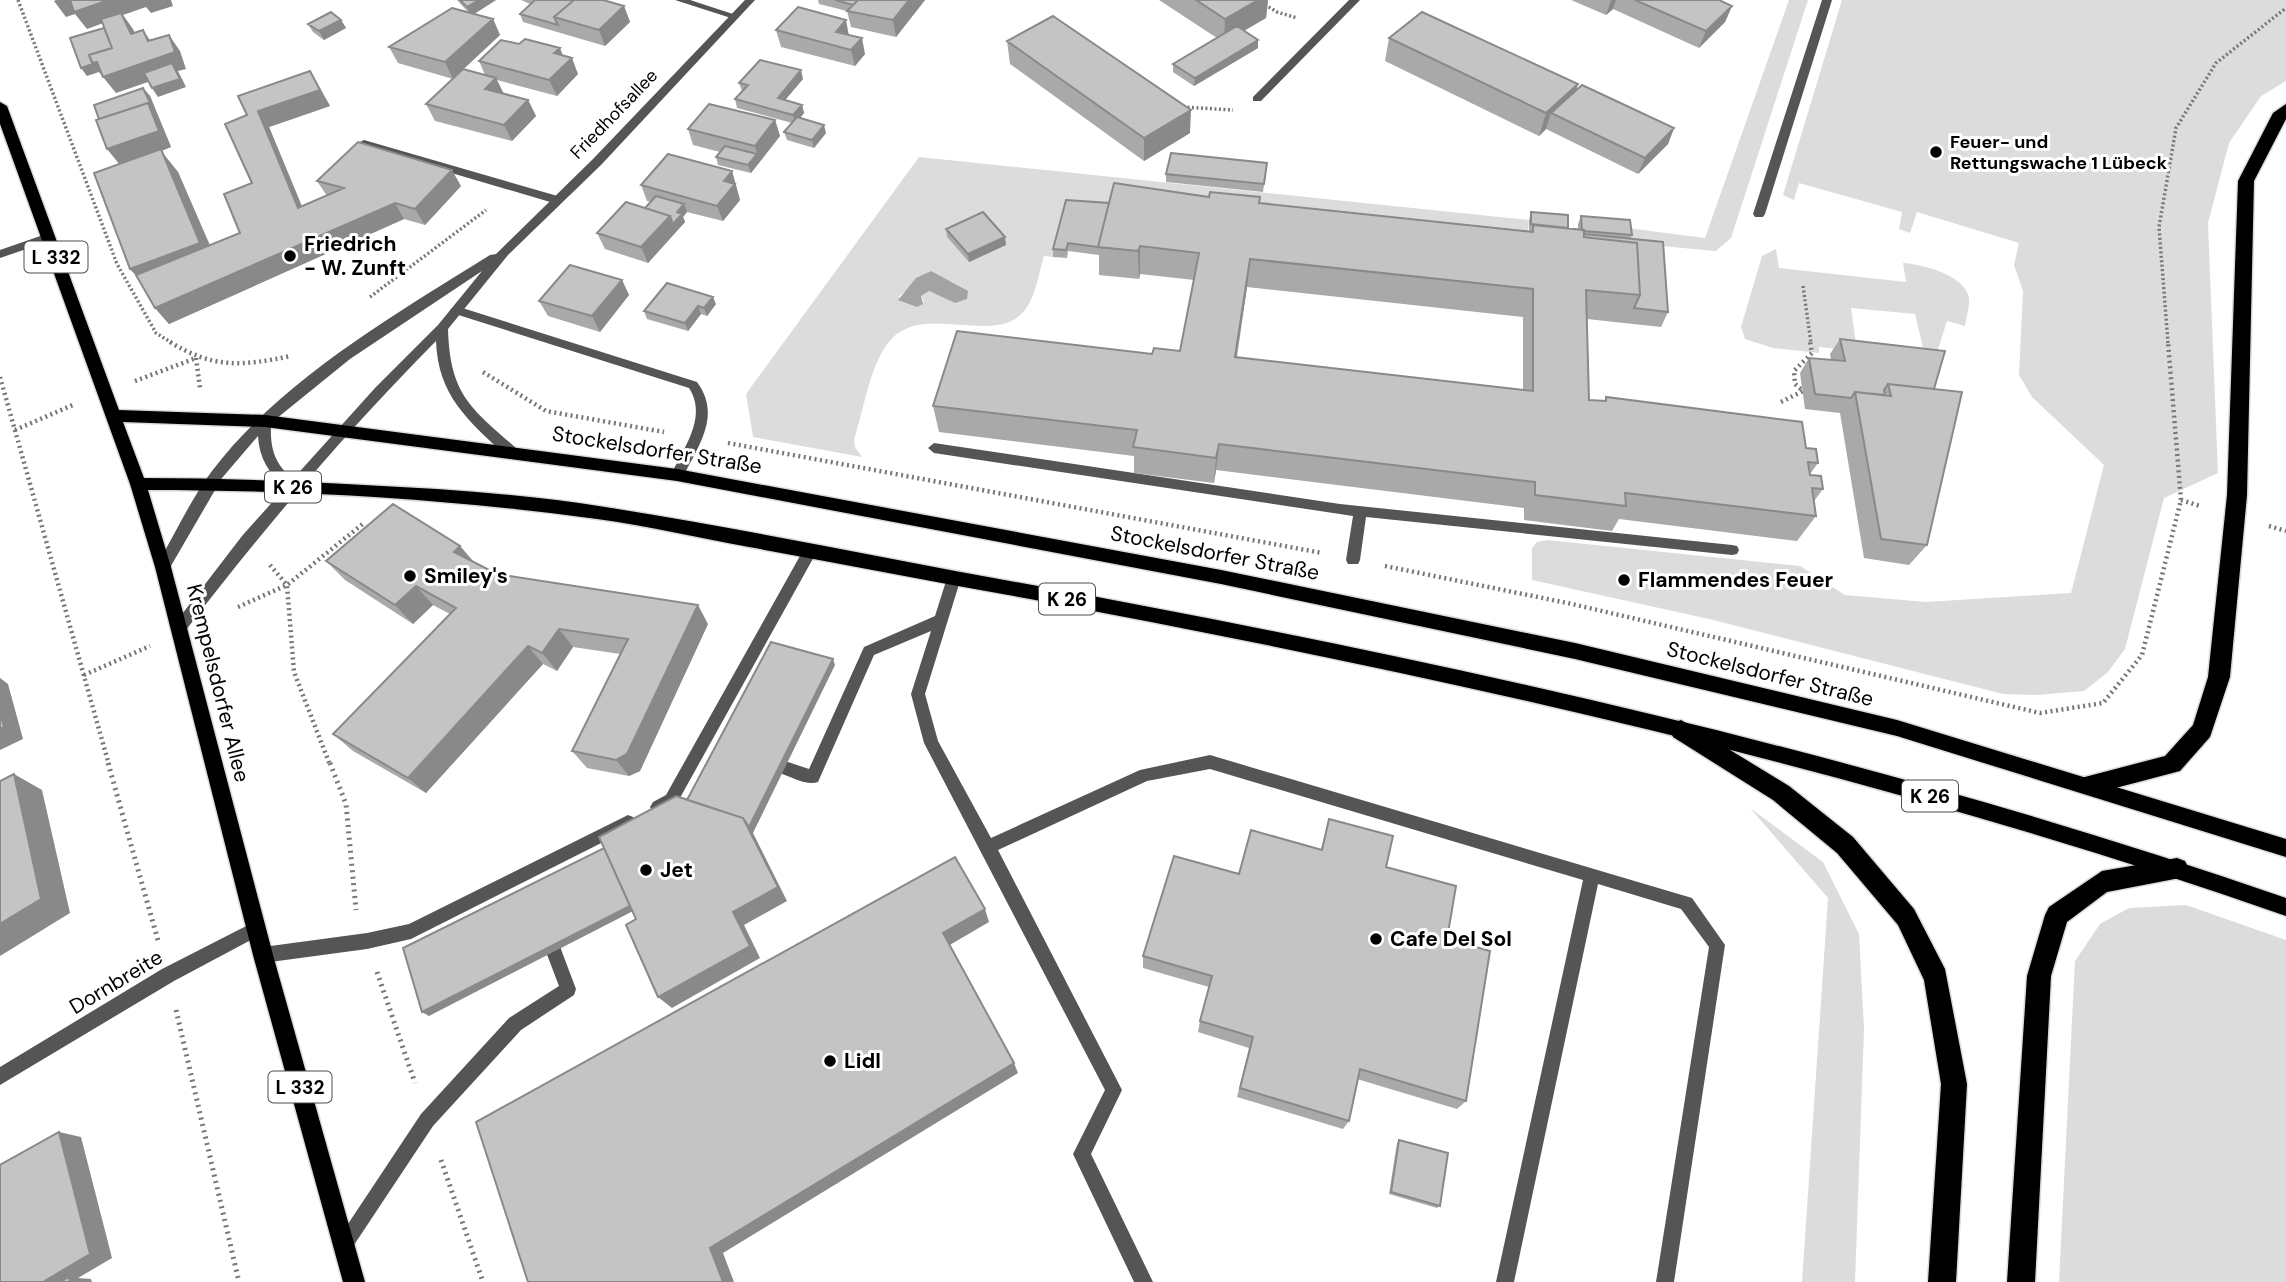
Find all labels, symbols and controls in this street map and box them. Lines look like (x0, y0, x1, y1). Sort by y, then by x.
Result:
street label: Friedhofsallee (565, 64, 663, 164)
place label: Feuer- und Rettungswache 1 Lübeck (1950, 130, 2168, 175)
marker: Feuer- und Rettungswache 1 Lübeck (1928, 144, 1944, 160)
place label: Friedrich - W. Zunft (304, 230, 406, 282)
road number: L 332 (24, 242, 88, 272)
marker: Friedrich - W. Zunft (282, 248, 298, 264)
street label: Stockelsdorfer Straße (550, 420, 764, 480)
road number: K 26 (265, 472, 321, 502)
street label: Stockelsdorfer Straße (1108, 519, 1322, 587)
place label: Smiley's (424, 562, 508, 590)
place label: Flammendes Feuer (1638, 566, 1834, 594)
marker: Smiley's (402, 568, 418, 584)
marker: Flammendes Feuer (1616, 572, 1632, 588)
street label: Krempelsdorfer Allee (180, 581, 256, 785)
road number: K 26 (1039, 584, 1095, 614)
street label: Stockelsdorfer Straße (1664, 635, 1876, 713)
road number: K 26 (1902, 780, 1958, 811)
place label: Jet (660, 856, 693, 884)
marker: Jet (638, 862, 654, 878)
place label: Cafe Del Sol (1390, 925, 1512, 953)
marker: Cafe Del Sol (1368, 931, 1384, 947)
street label: Dornbreite (64, 943, 168, 1021)
place label: Lidl (844, 1047, 881, 1075)
marker: Lidl (822, 1053, 838, 1069)
road number: L 332 (268, 1072, 332, 1102)

